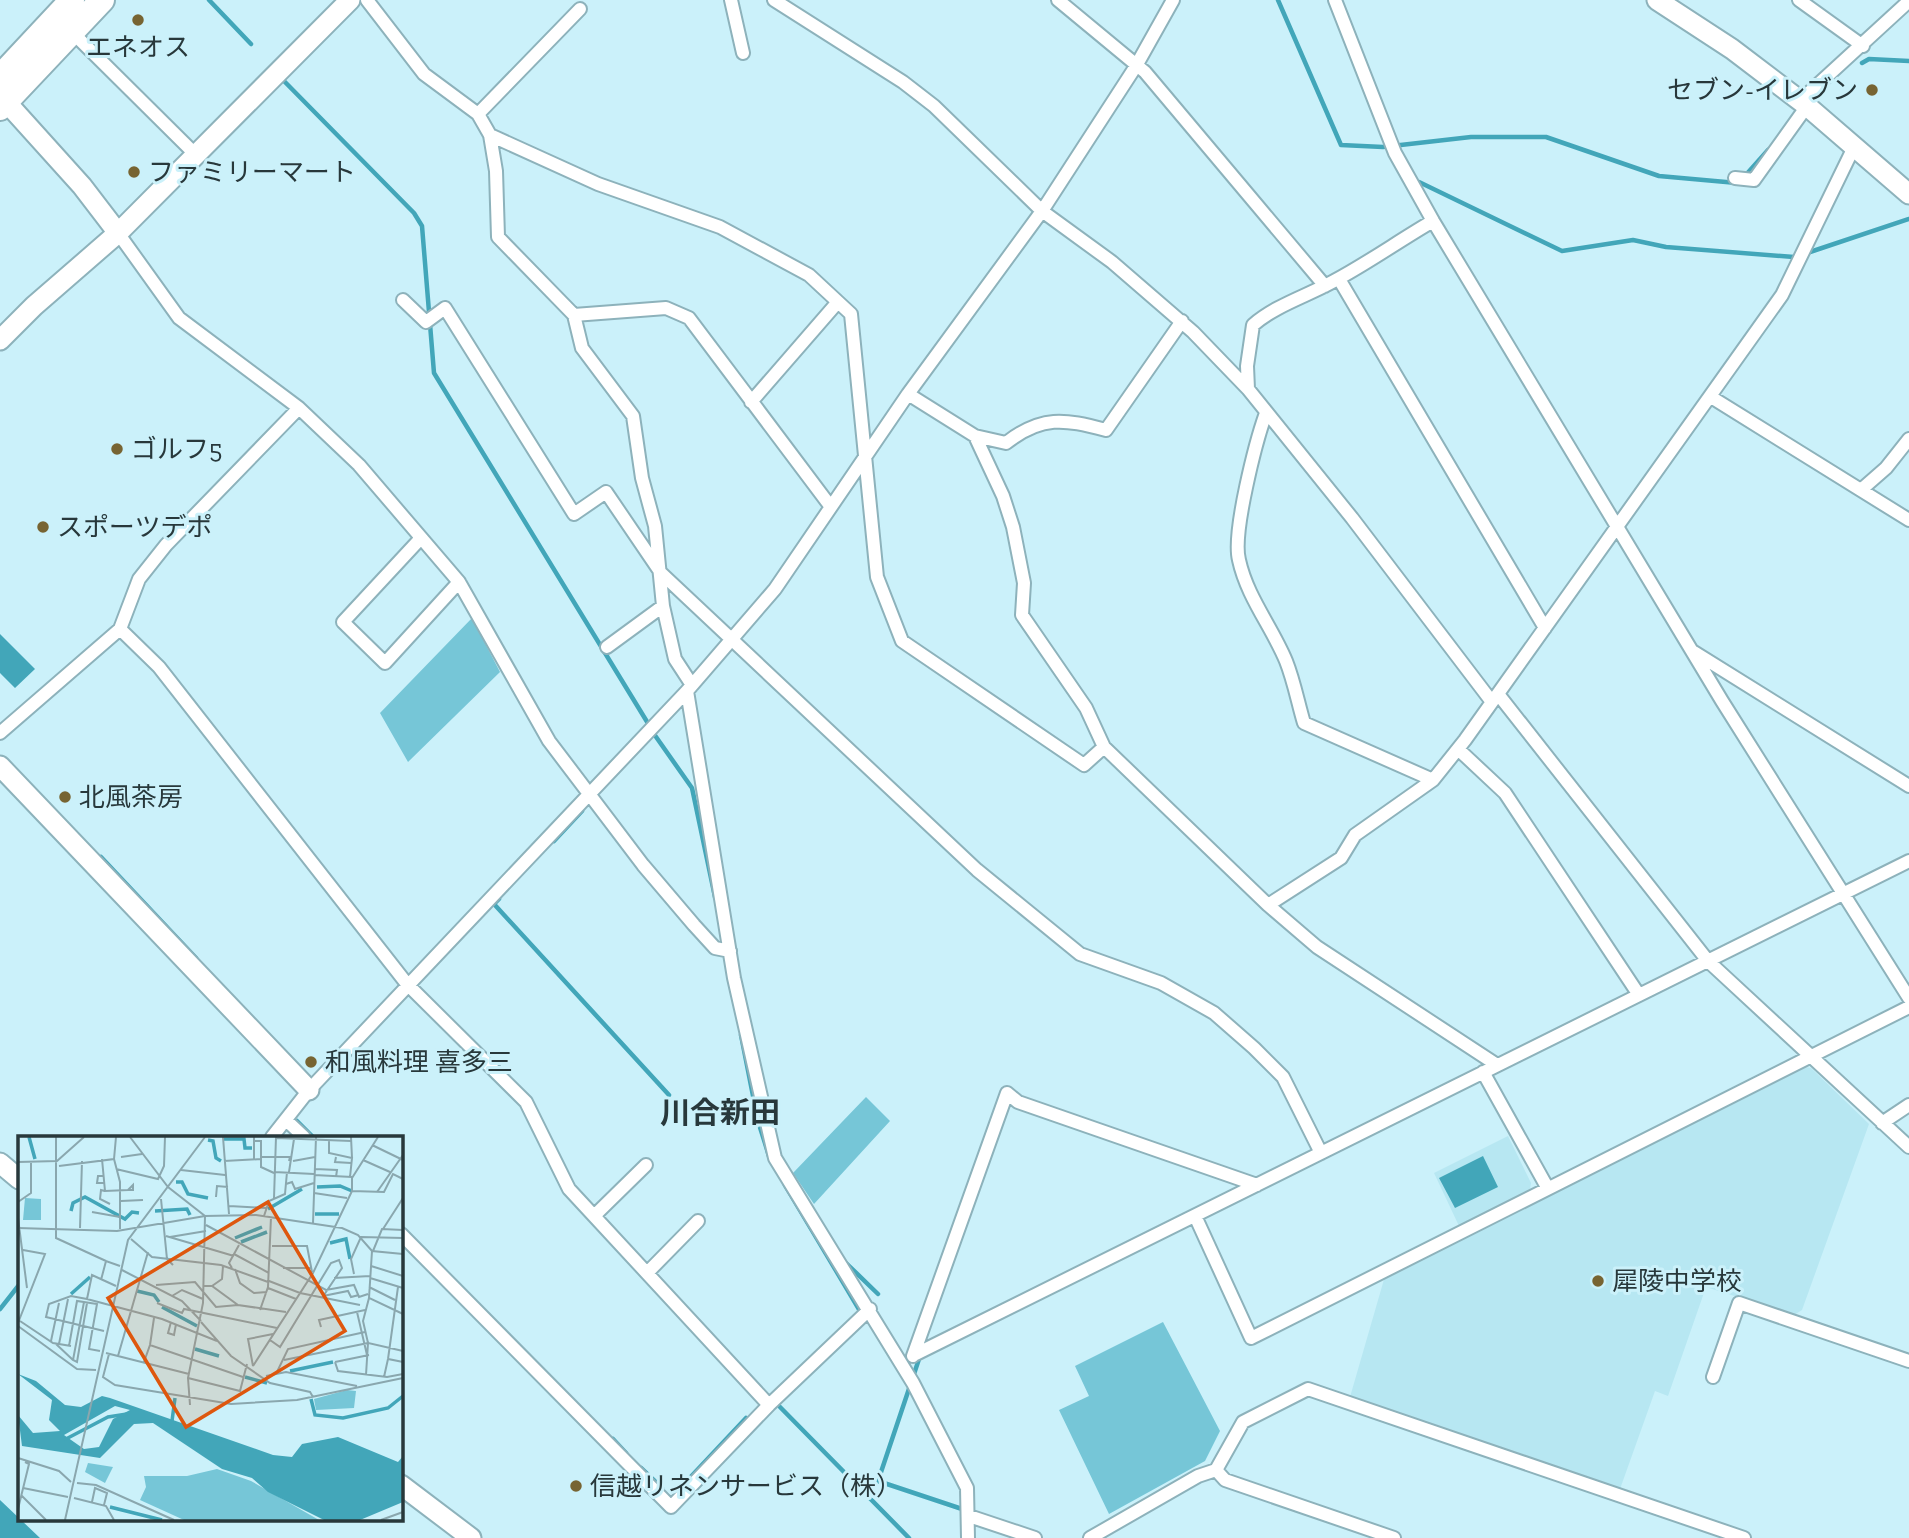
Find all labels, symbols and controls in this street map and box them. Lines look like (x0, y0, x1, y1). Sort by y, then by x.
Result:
marker: エネオス (130, 12, 146, 28)
place label: エネオス (86, 31, 190, 63)
place label: セブン-イレブン (1667, 74, 1858, 106)
marker: セブン-イレブン (1864, 82, 1880, 98)
place label: ファミリーマート (148, 156, 356, 188)
marker: ファミリーマート (126, 164, 142, 180)
place label: ゴルフ5 (131, 433, 222, 465)
marker: ゴルフ5 (109, 441, 125, 457)
place label: スポーツデポ (57, 511, 212, 543)
marker: スポーツデポ (35, 519, 51, 535)
place label: 北風茶房 (79, 781, 183, 813)
marker: 北風茶房 (57, 789, 73, 805)
place label: 和風料理 喜多三 (325, 1046, 513, 1078)
marker: 和風料理 喜多三 (303, 1054, 319, 1070)
district label: 川合新田 (660, 1095, 780, 1131)
inset map (18, 1136, 402, 1520)
place label: 犀陵中学校 (1612, 1265, 1742, 1297)
marker: 犀陵中学校 (1590, 1273, 1606, 1289)
place label: 信越リネンサービス（株） (590, 1470, 902, 1502)
marker: 信越リネンサービス（株） (568, 1478, 584, 1494)

